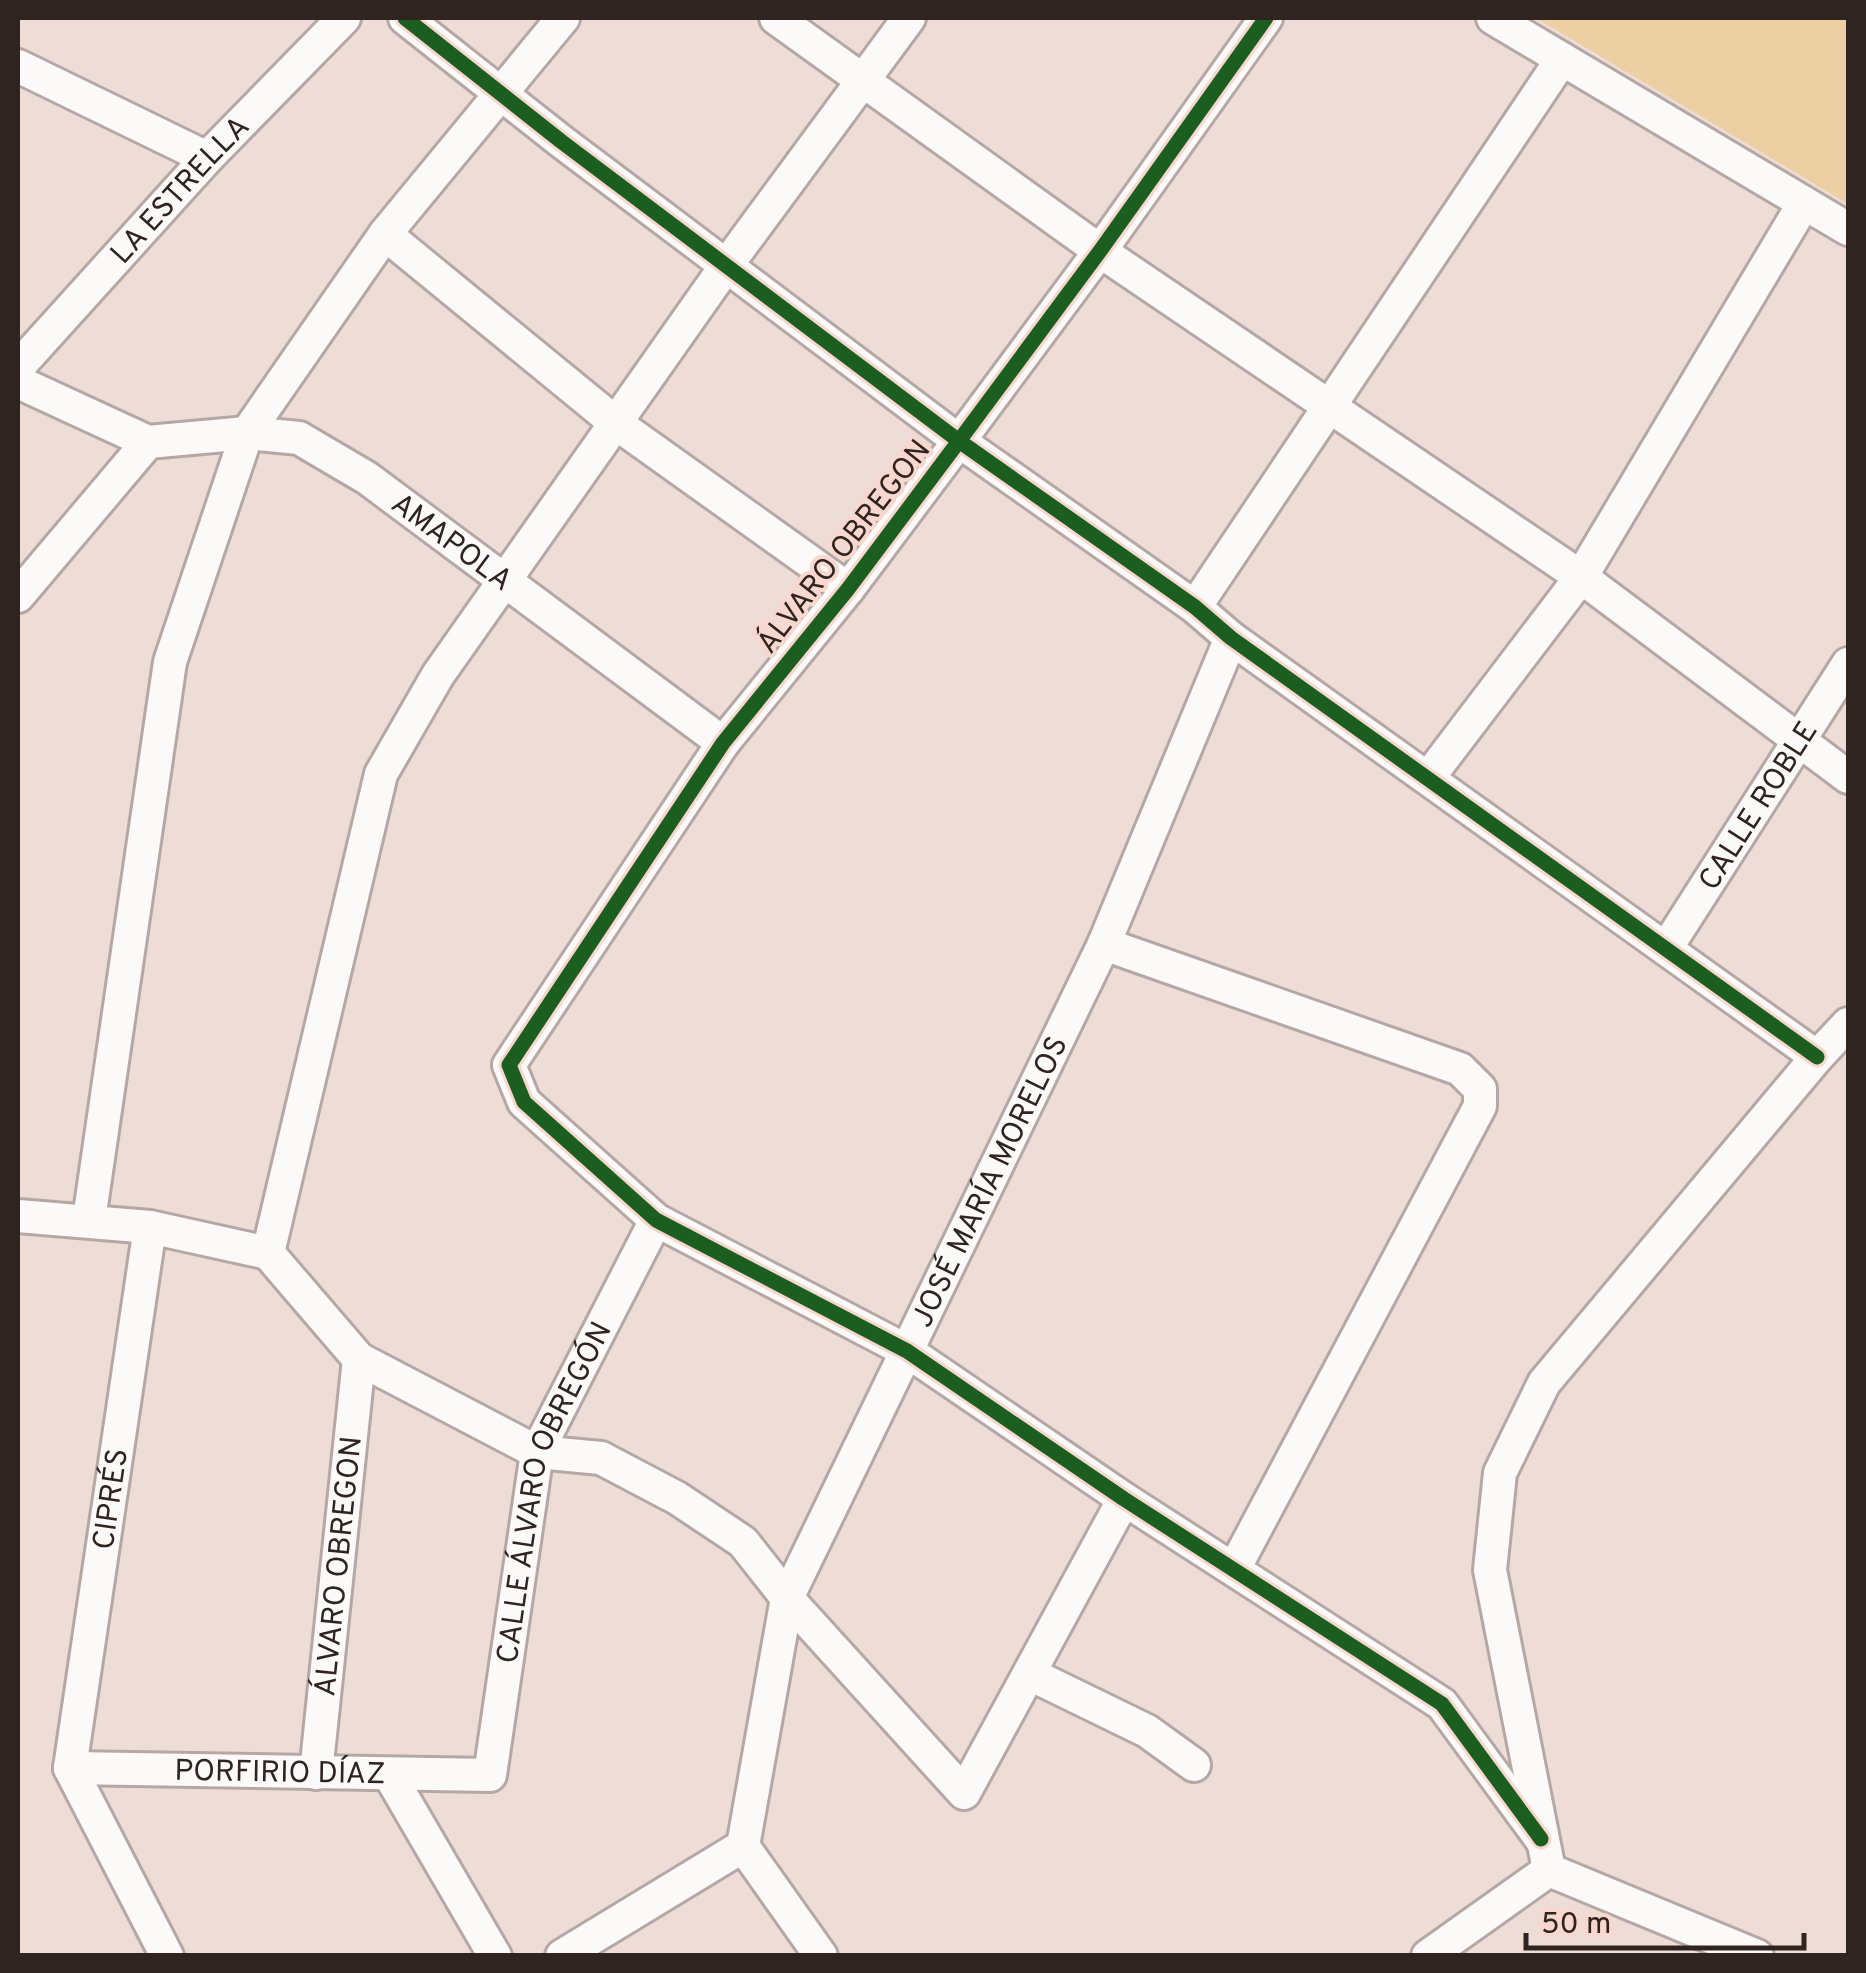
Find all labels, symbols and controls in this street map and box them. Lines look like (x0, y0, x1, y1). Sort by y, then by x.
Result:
street label: LA ESTRELLA (104, 109, 259, 273)
street label: ÁLVARO OBREGON (748, 432, 940, 662)
street label: AMAPOLA (383, 486, 519, 601)
street label: CALLE ROBLE (1692, 715, 1827, 898)
street label: JOSÉ MARÍA MORELOS (905, 1031, 1077, 1334)
street label: CALLE ÁLVARO OBREGÓN (490, 1316, 622, 1666)
street label: ÁLVARO OBREGON (306, 1434, 372, 1698)
street label: CIPRÉS (86, 1446, 138, 1552)
street label: PORFIRIO DÍAZ (174, 1754, 386, 1794)
scale bar (1526, 1888, 1804, 1950)
text: 50 m (1541, 1907, 1611, 1944)

